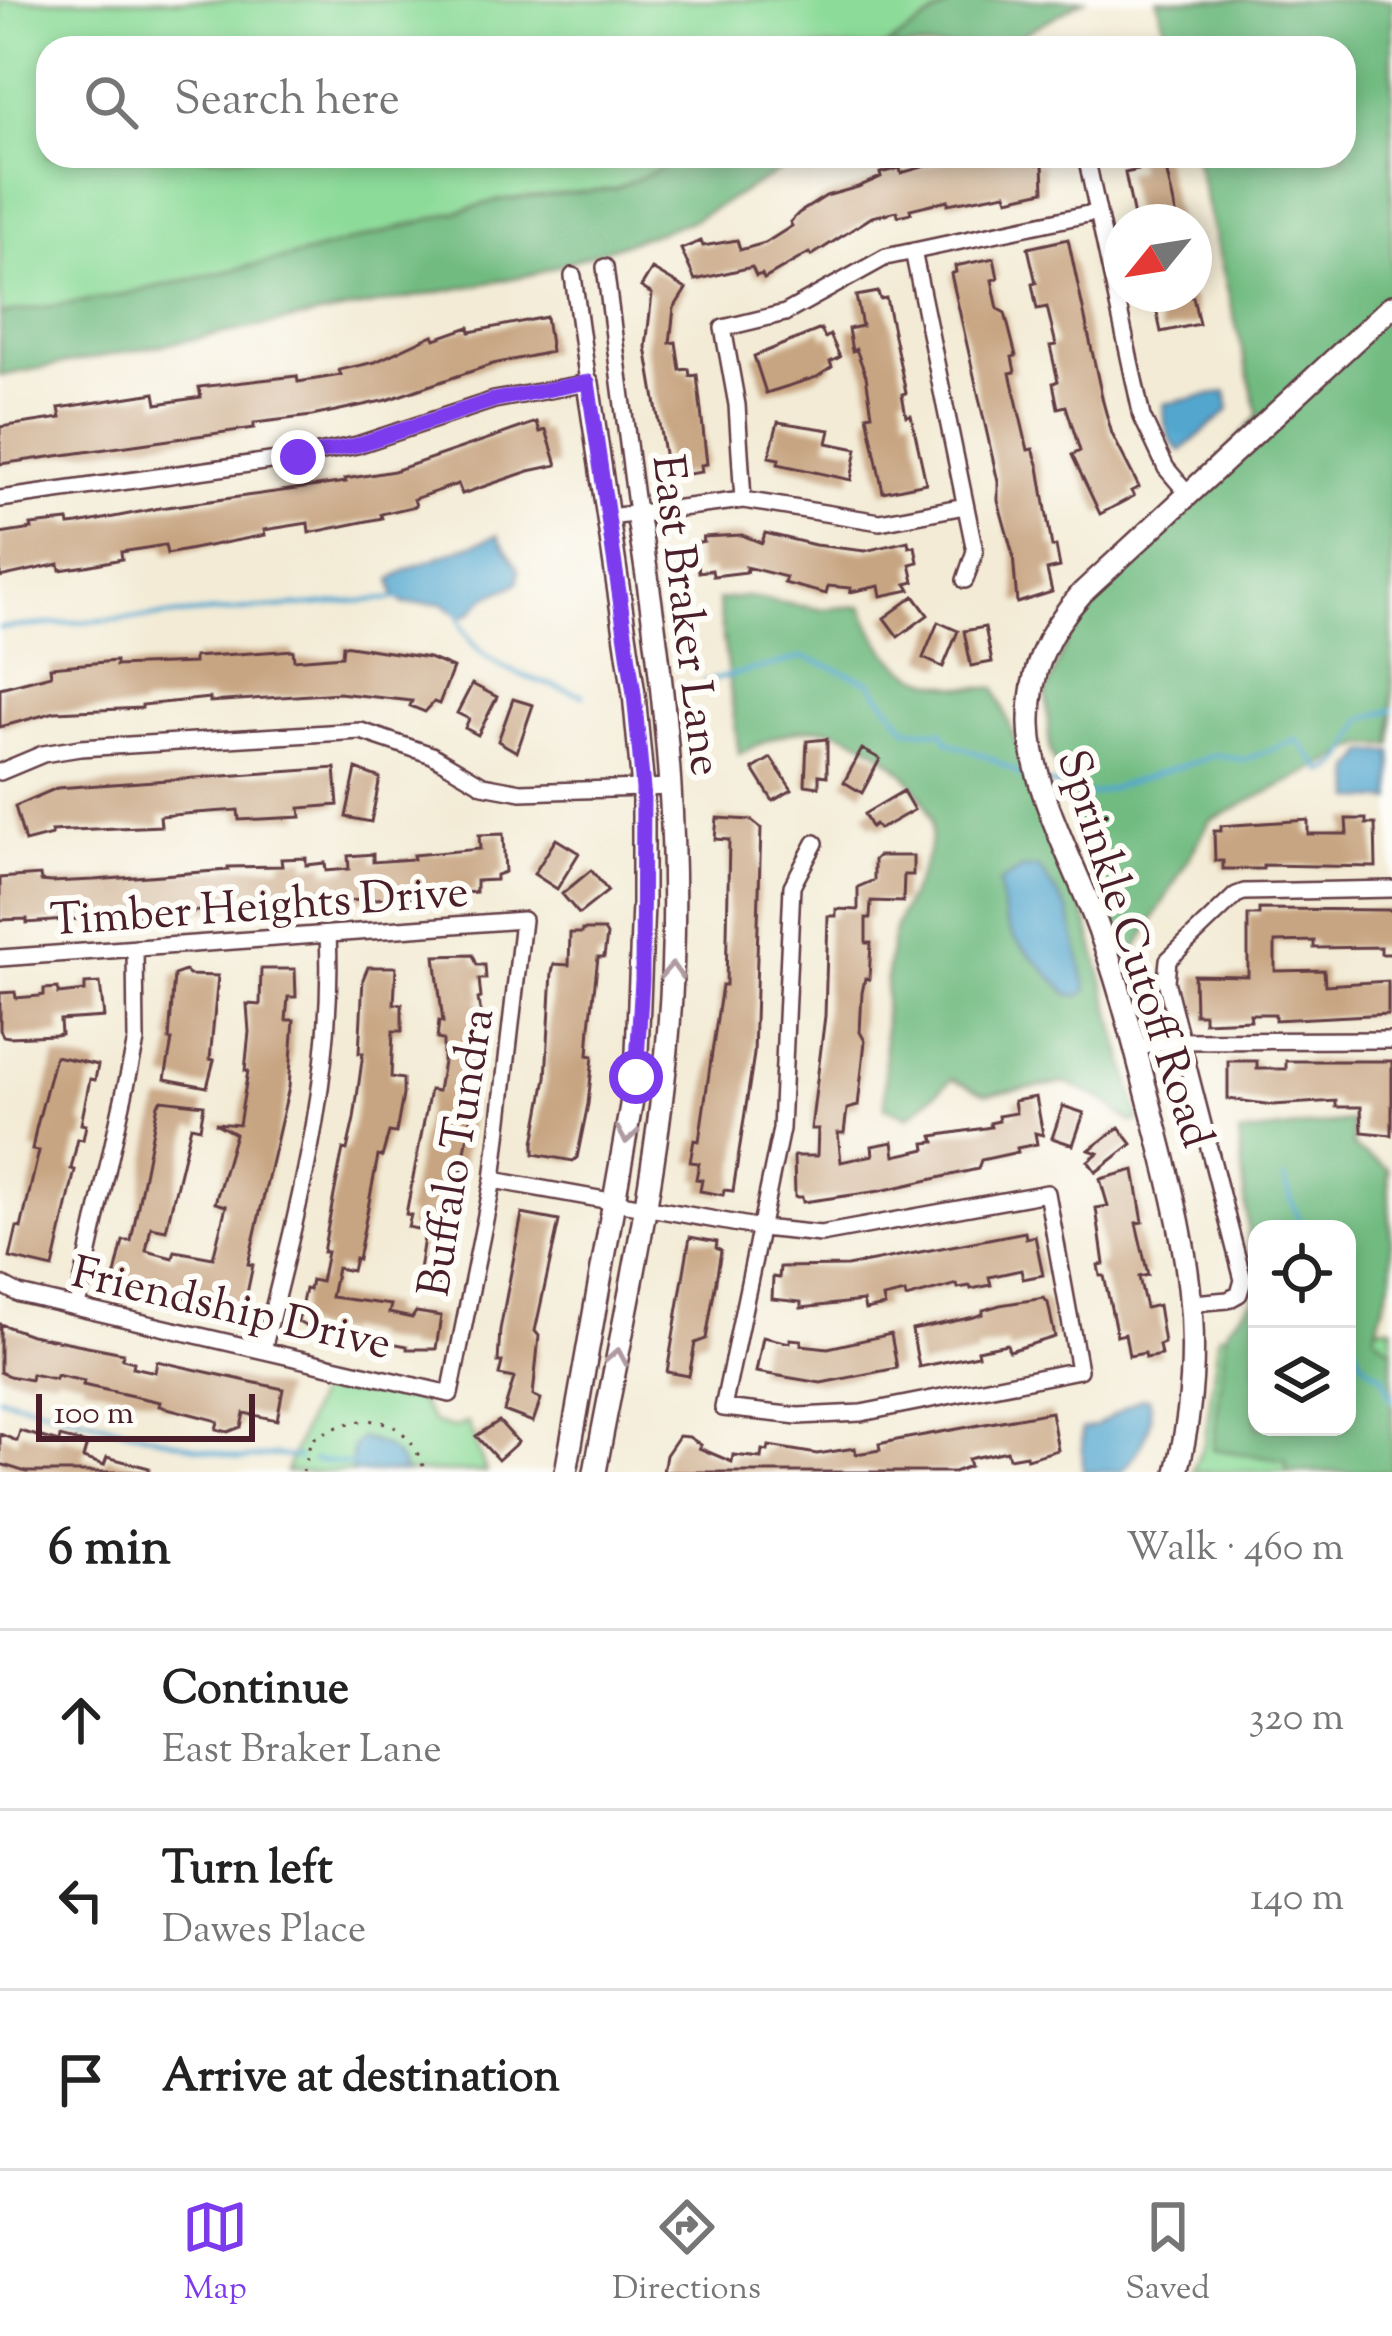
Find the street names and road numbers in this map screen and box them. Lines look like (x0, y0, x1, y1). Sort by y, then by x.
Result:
street label: East Braker Lane (632, 452, 735, 780)
street label: Sprinkle Cutoff Road (1037, 742, 1227, 1157)
street label: Timber Heights Drive (48, 862, 471, 957)
street label: Buffalo Tundra (405, 1004, 514, 1302)
street label: Friendship Drive (65, 1243, 397, 1380)

